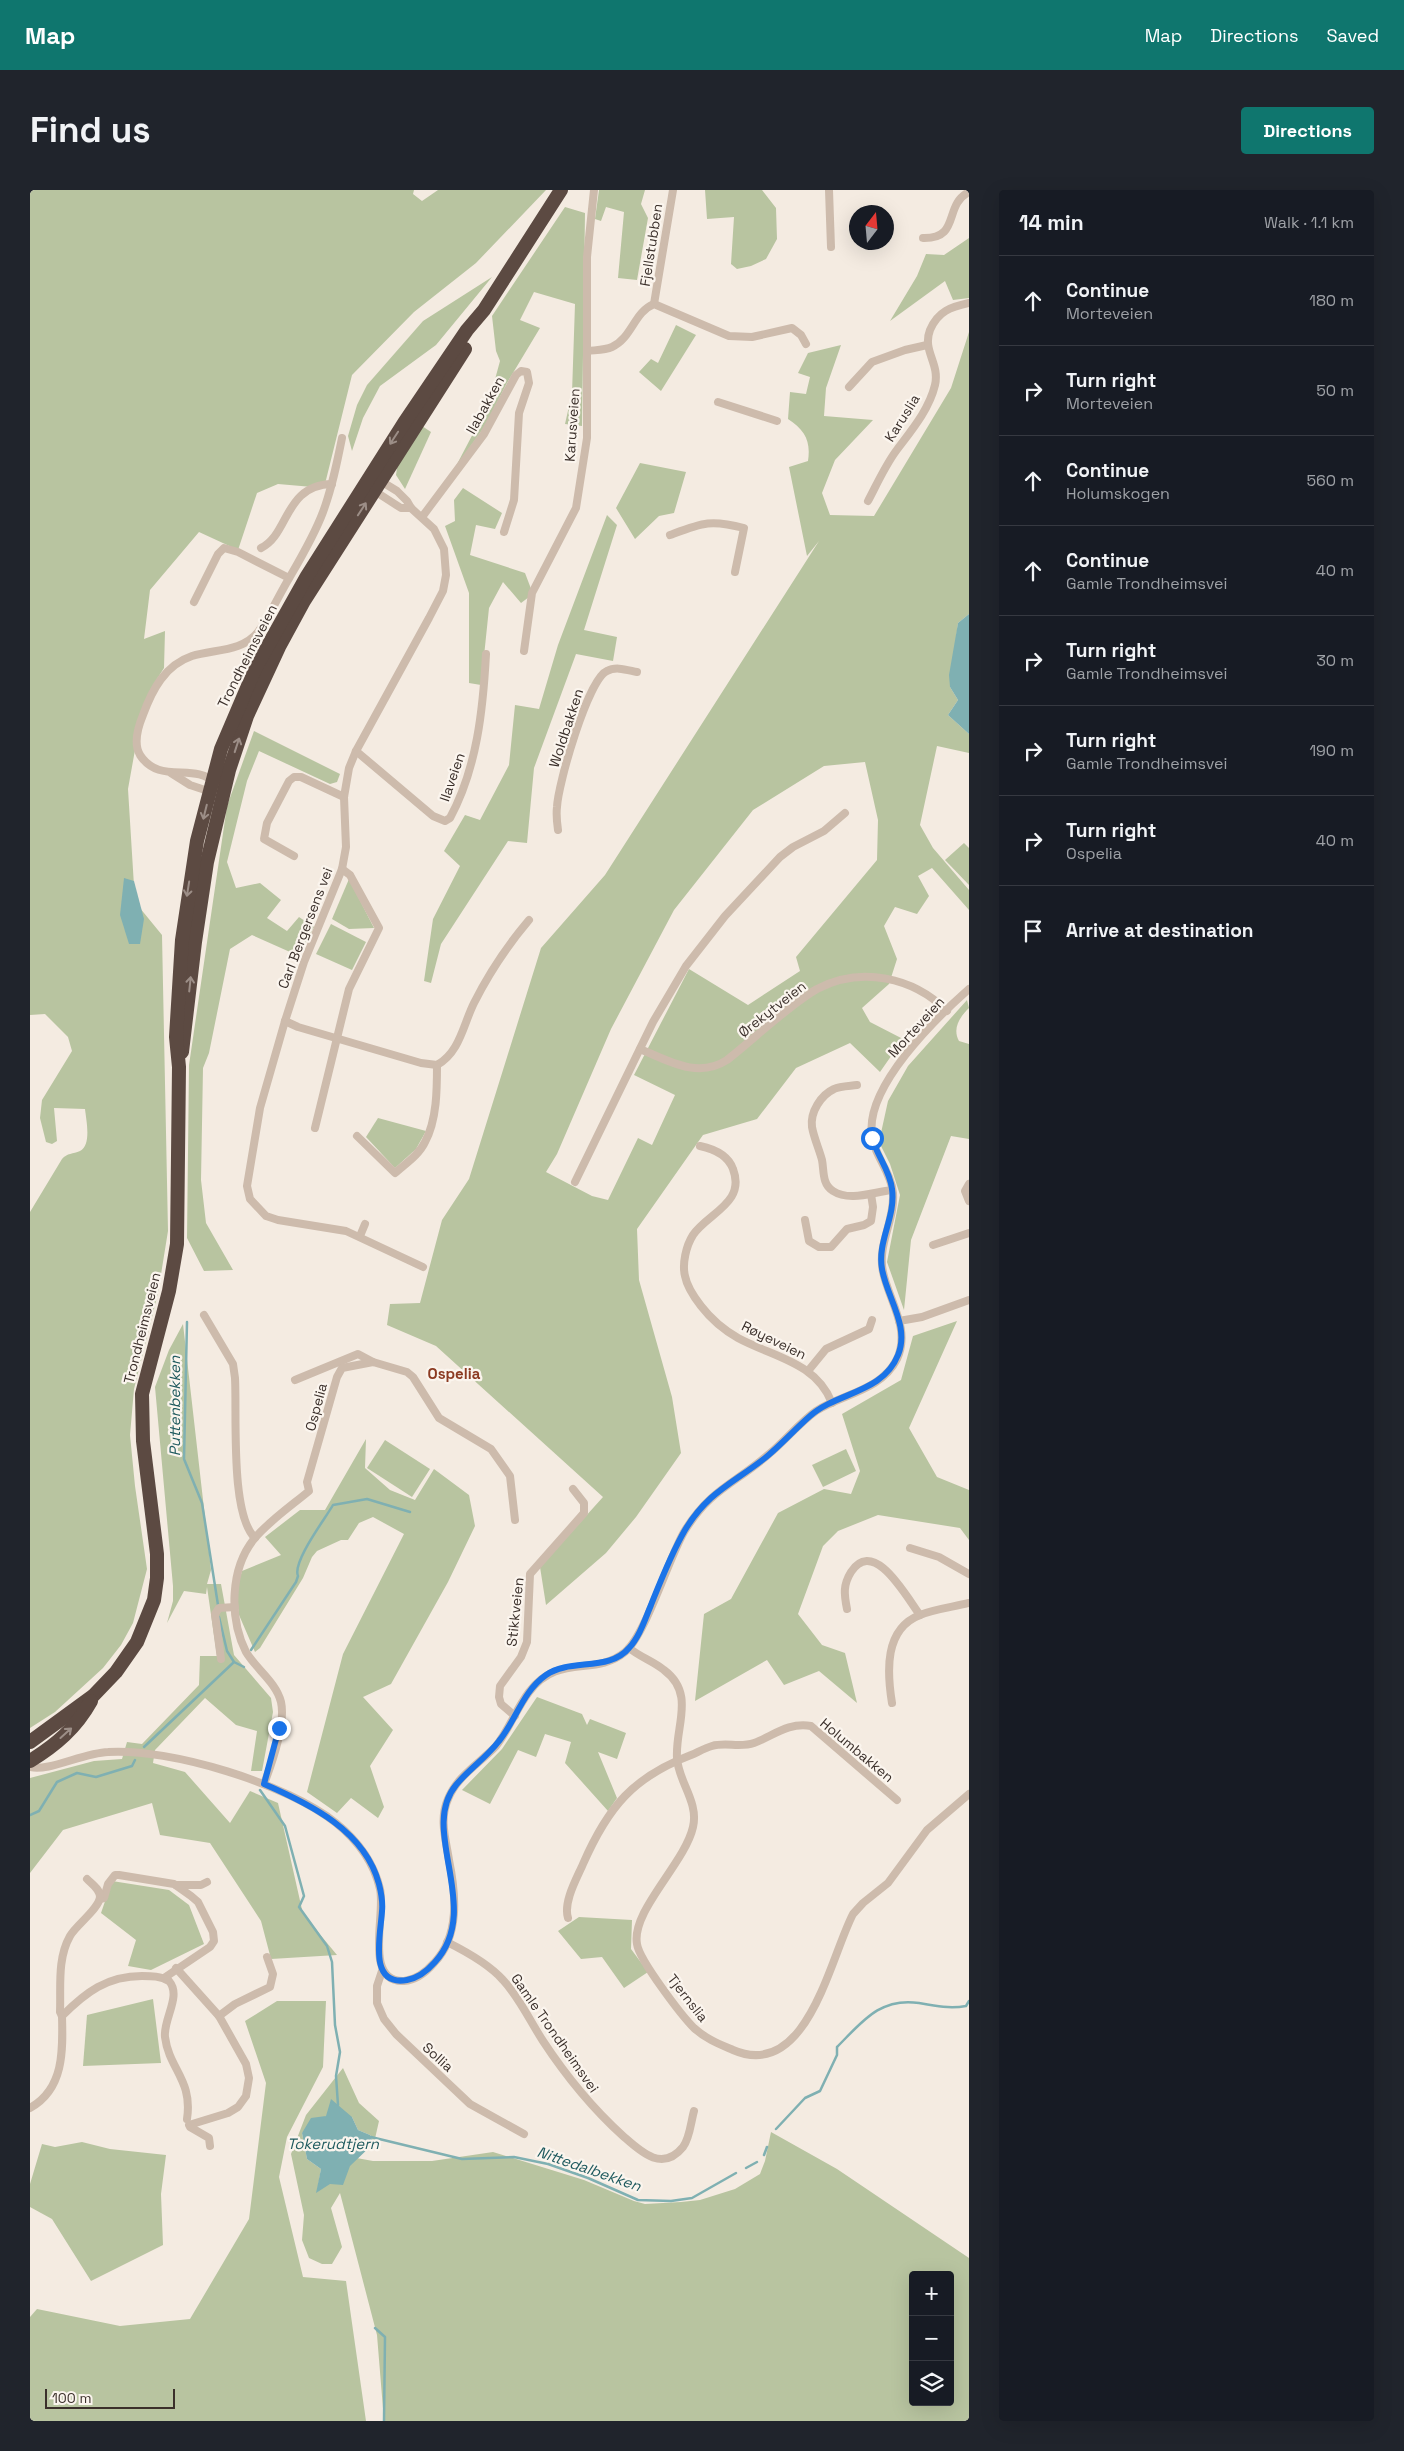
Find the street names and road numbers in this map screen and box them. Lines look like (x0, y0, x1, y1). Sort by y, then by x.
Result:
street label: Fjellstubben (636, 202, 666, 288)
street label: Ilabakken (462, 373, 508, 437)
street label: Karusveien (560, 388, 584, 462)
street label: Karuslia (880, 391, 924, 445)
street label: Trondheimsveien (213, 601, 281, 711)
street label: Woldbakken (545, 686, 587, 770)
street label: Ilaveien (435, 750, 469, 804)
street label: Carl Bergersens vei (274, 865, 336, 991)
street label: Ørekytveien (735, 977, 809, 1041)
street label: Morteveien (884, 993, 948, 1061)
street label: Trondheimsveien (120, 1271, 164, 1385)
street label: Røyeveien (739, 1317, 809, 1363)
street label: Ospelia (301, 1381, 331, 1433)
street label: Stikkveien (502, 1577, 528, 1647)
street label: Holumbakken (817, 1714, 897, 1786)
street label: Gamle Trondheimsvei (507, 1970, 603, 2096)
street label: Tjernslia (664, 1970, 712, 2026)
street label: Sollia (419, 2038, 457, 2076)

